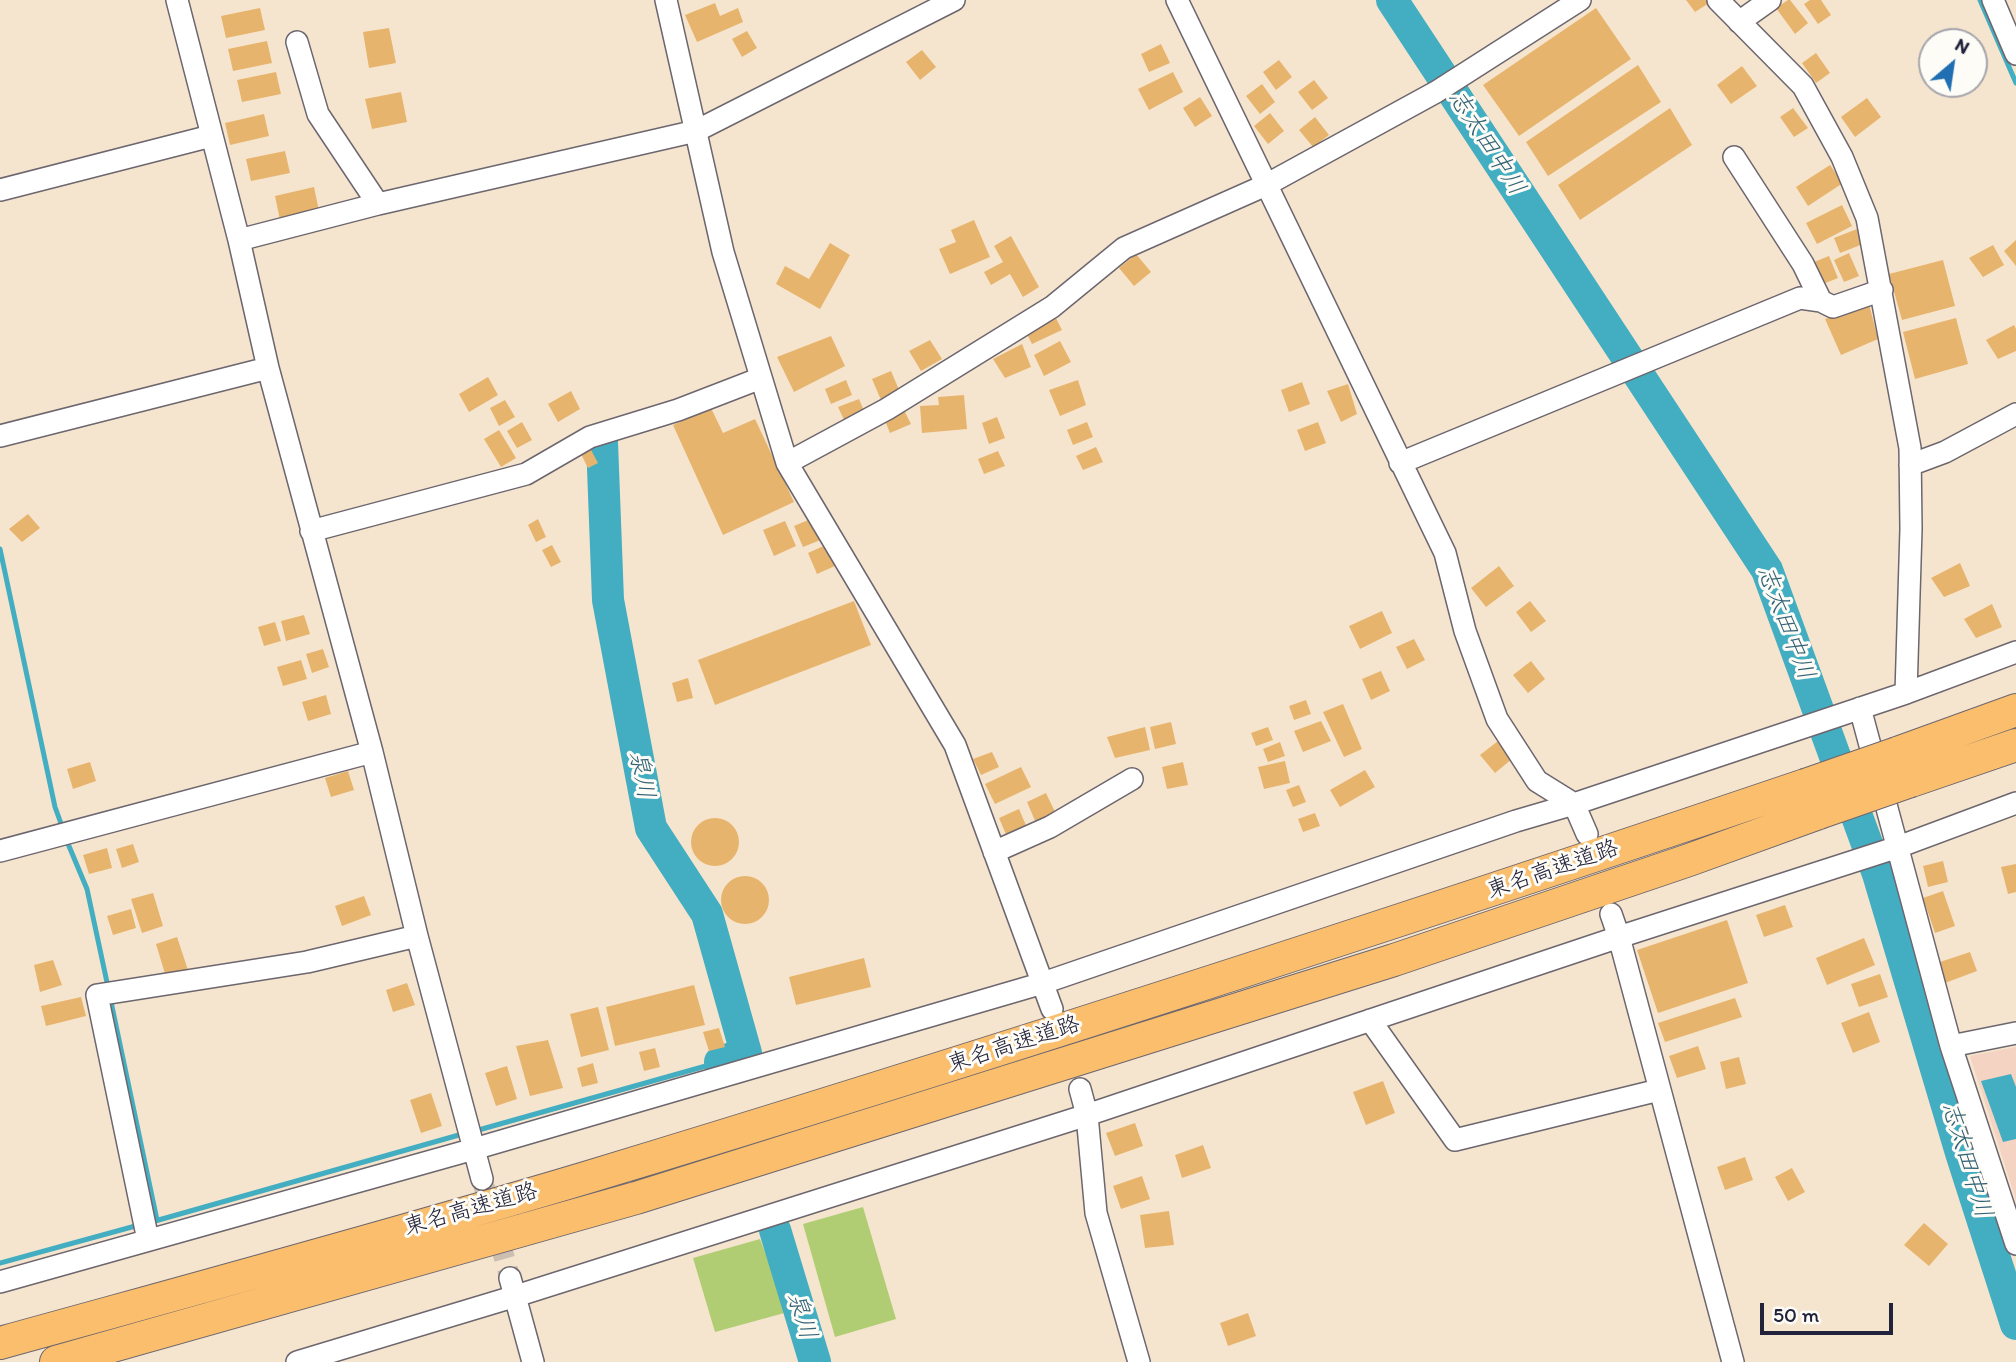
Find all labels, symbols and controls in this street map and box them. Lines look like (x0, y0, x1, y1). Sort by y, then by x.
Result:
north arrow (1918, 28, 1988, 98)
text: N (1951, 33, 1974, 59)
water label: 志太田中川 (1441, 85, 1531, 201)
water label: 志太田中川 (1750, 562, 1820, 684)
water label: 泉川 (622, 749, 660, 801)
street label: 東名高速道路 (1483, 834, 1623, 906)
street label: 東名高速道路 (944, 1011, 1084, 1079)
water label: 志太田中川 (1935, 1098, 1997, 1222)
street label: 東名高速道路 (401, 1178, 541, 1242)
scale bar (1764, 1288, 1897, 1332)
water label: 泉川 (780, 1289, 822, 1343)
text: 50 m (1773, 1302, 1819, 1327)

